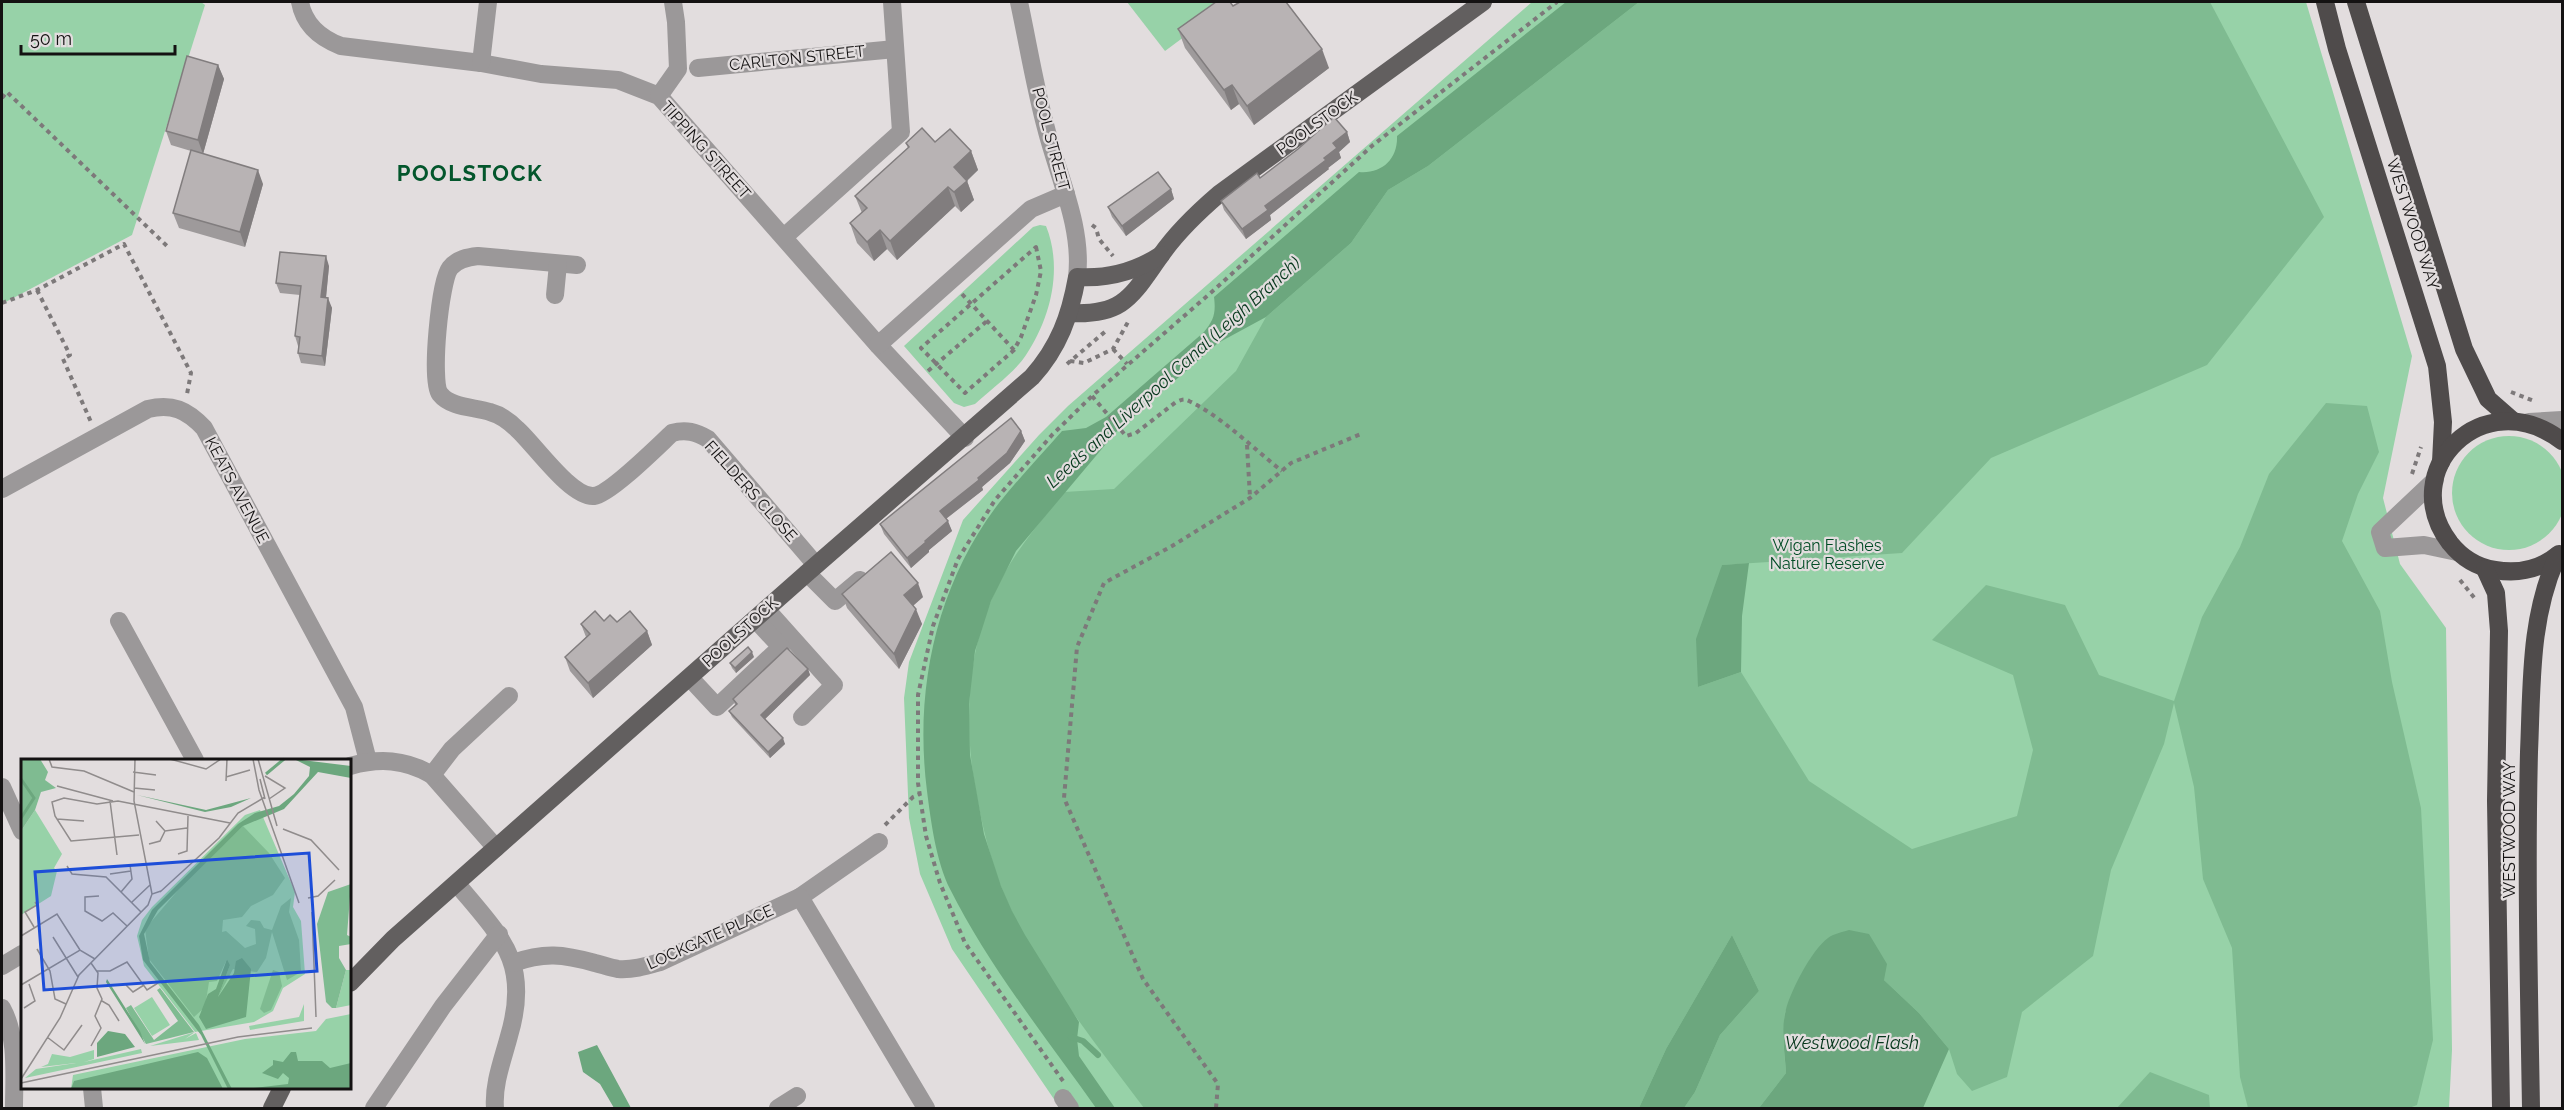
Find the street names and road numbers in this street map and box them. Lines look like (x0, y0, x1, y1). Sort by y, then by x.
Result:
street label: CARLTON STREET (728, 41, 866, 75)
street label: POOL STREET (1028, 85, 1074, 193)
street label: POOLSTOCK (1273, 87, 1362, 159)
street label: TIPPING STREET (657, 97, 755, 203)
street label: WESTWOOD WAY (2383, 156, 2443, 293)
street label: KEATS AVENUE (201, 434, 273, 547)
street label: FIELDERS CLOSE (701, 437, 801, 546)
street label: POOLSTOCK (698, 592, 782, 671)
street label: WESTWOOD WAY (2500, 761, 2519, 898)
street label: LOCKGATE PLACE (644, 900, 777, 973)

